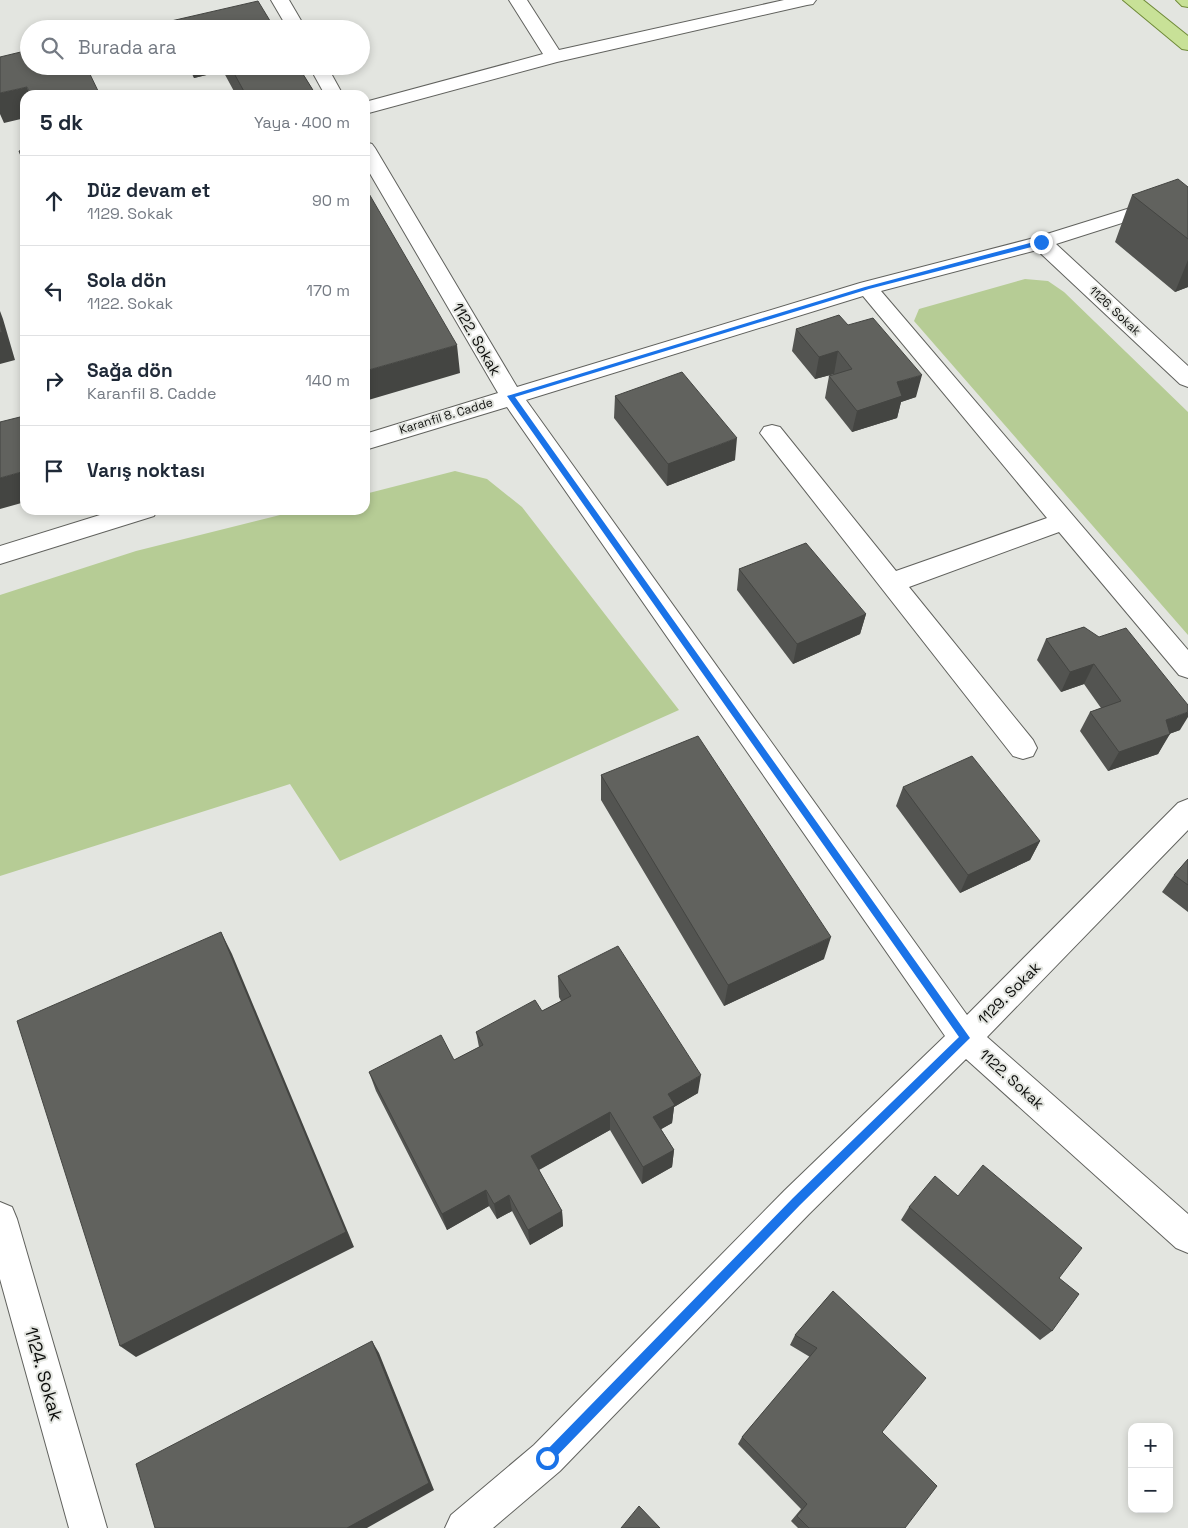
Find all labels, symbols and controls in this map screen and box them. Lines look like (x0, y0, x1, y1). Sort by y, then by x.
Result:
search box (20, 20, 370, 75)
icon: search (38, 34, 66, 62)
text: Burada ara (78, 35, 176, 60)
text: 5 dk (40, 109, 83, 136)
text: Yaya · 400 m (254, 112, 350, 133)
text: Düz devam et (87, 178, 210, 203)
icon: ahead (40, 187, 68, 215)
text: 90 m (312, 190, 350, 211)
text: 1129. Sokak (87, 203, 173, 224)
route end (1030, 231, 1053, 254)
text: Sola dön (87, 268, 166, 293)
icon: left (40, 277, 68, 305)
text: 170 m (306, 280, 350, 301)
street label: 1126. Sokak (1086, 283, 1145, 339)
text: 1122. Sokak (87, 293, 173, 314)
street label: 1122. Sokak (449, 299, 505, 379)
text: Sağa dön (87, 358, 173, 383)
icon: right (40, 367, 68, 395)
text: 140 m (305, 370, 350, 391)
text: Karanfil 8. Cadde (87, 383, 216, 404)
street label: Karanfil 8. Cadde (397, 394, 495, 438)
icon: arrive (40, 457, 68, 485)
text: Varış noktası (87, 458, 205, 483)
street label: 1129. Sokak (974, 958, 1044, 1028)
street label: 1122. Sokak (976, 1045, 1048, 1113)
street label: 1124. Sokak (20, 1324, 68, 1424)
map controls (1128, 1423, 1173, 1513)
button: + (1128, 1423, 1173, 1468)
route start (536, 1447, 559, 1470)
button: − (1128, 1468, 1173, 1513)

